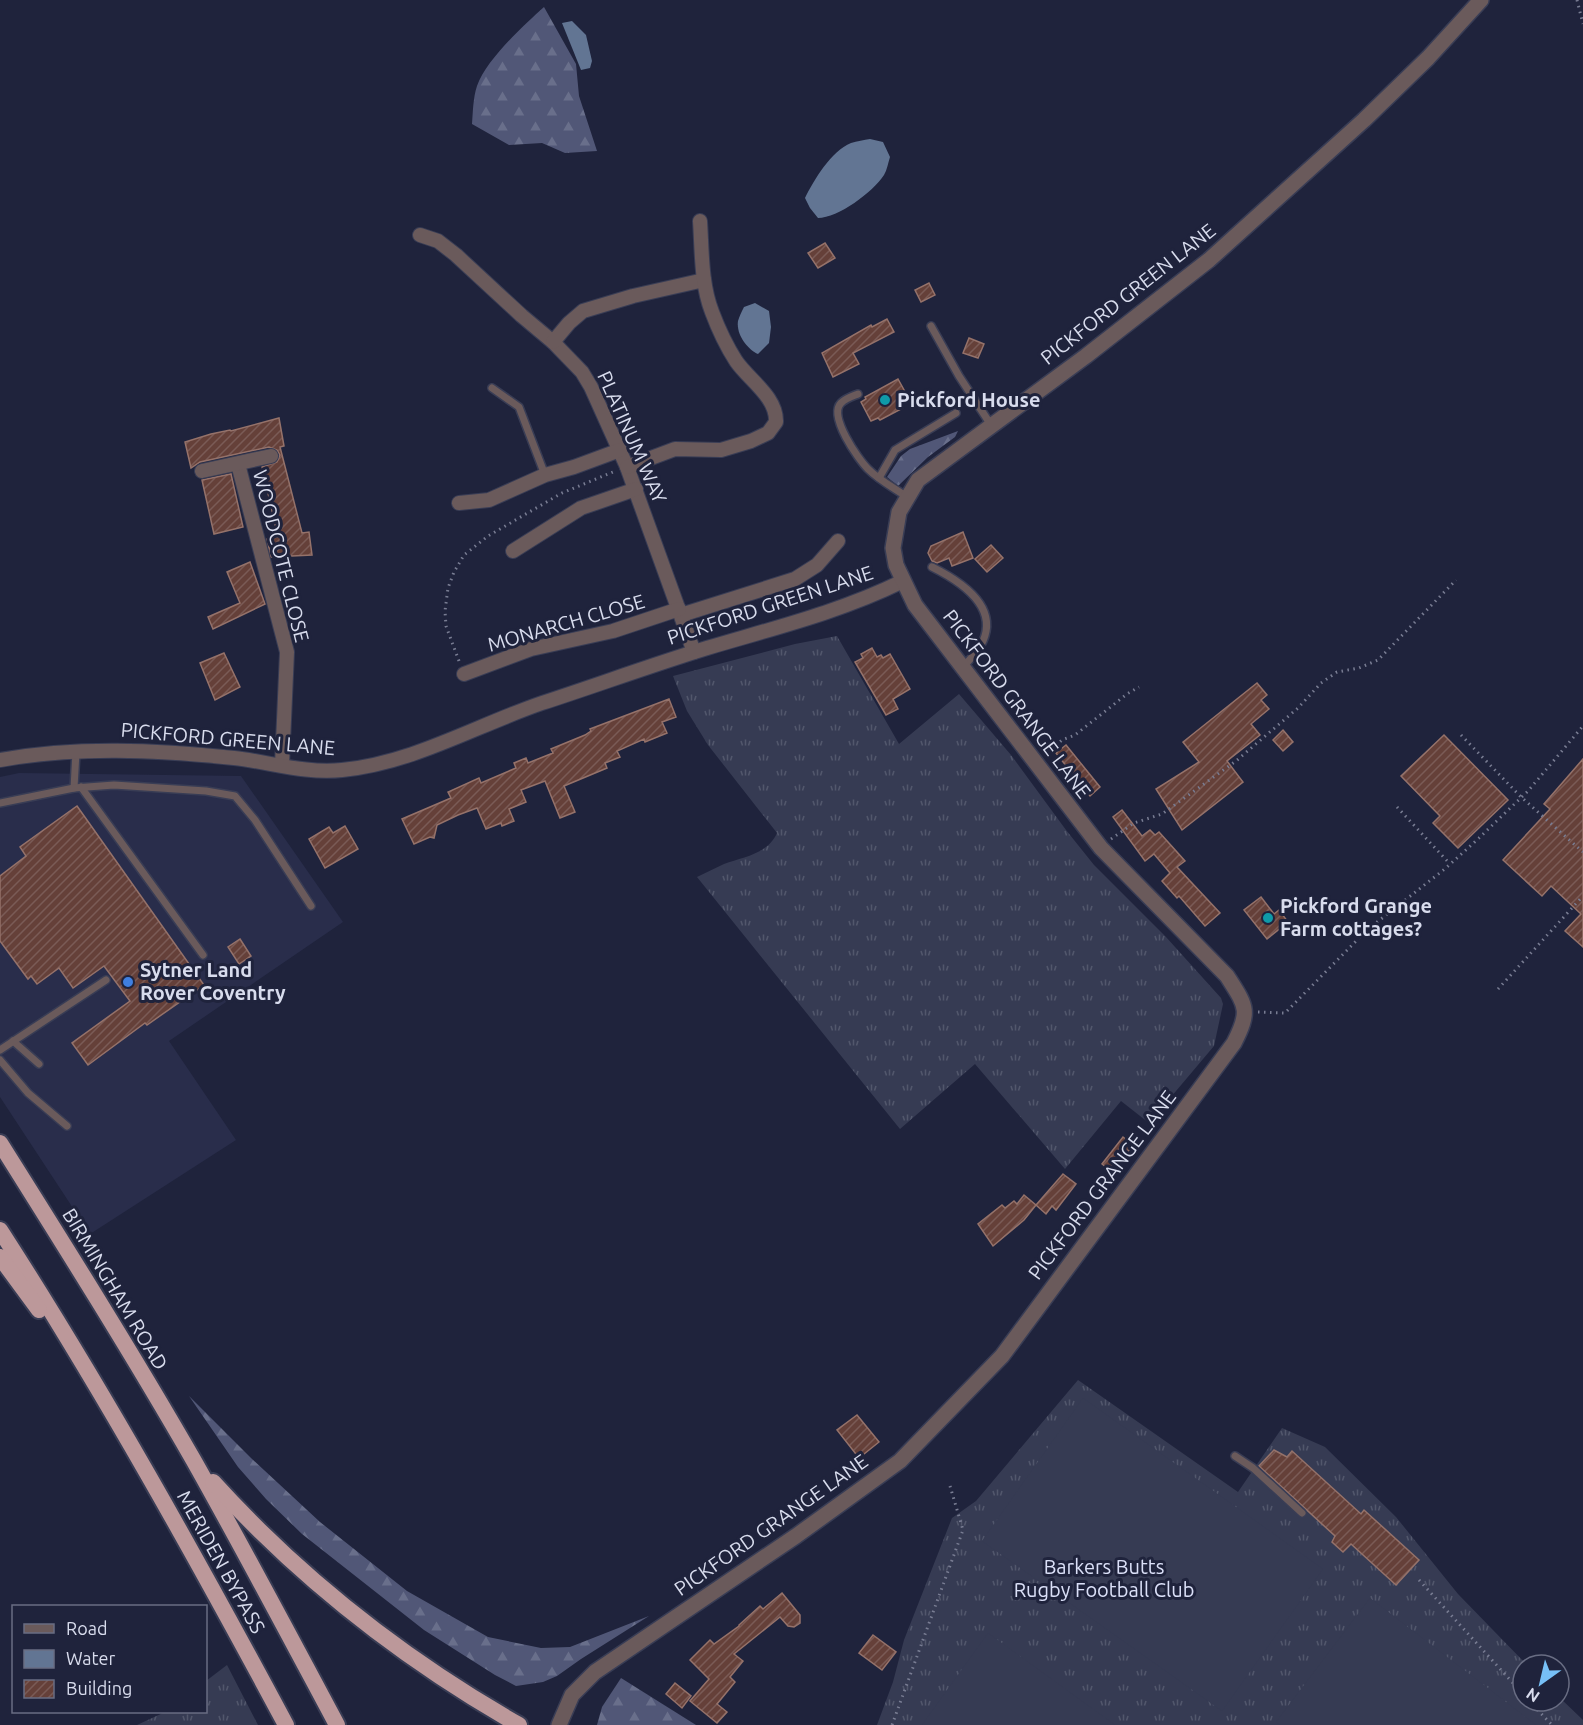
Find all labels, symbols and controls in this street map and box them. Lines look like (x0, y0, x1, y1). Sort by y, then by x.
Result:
street label: PICKFORD GREEN LANE (1036, 218, 1219, 369)
street label: PLATINUM WAY (593, 367, 672, 507)
place label: Pickford House (897, 388, 1040, 411)
marker: Pickford House (878, 393, 892, 407)
street label: WOODCOTE CLOSE (249, 467, 314, 644)
street label: PICKFORD GREEN LANE (664, 560, 876, 649)
street label: MONARCH CLOSE (485, 589, 647, 656)
street label: PICKFORD GRANGE LANE (939, 605, 1096, 803)
street label: PICKFORD GREEN LANE (120, 718, 336, 759)
place label: Pickford Grange Farm cottages? (1280, 894, 1432, 940)
marker: Pickford Grange Farm cottages? (1261, 911, 1275, 925)
place label: Sytner Land Rover Coventry (140, 958, 286, 1004)
marker: Sytner Land Rover Coventry (121, 975, 135, 989)
street label: PICKFORD GRANGE LANE (1023, 1086, 1180, 1284)
street label: BIRMINGHAM ROAD (58, 1204, 173, 1374)
street label: PICKFORD GRANGE LANE (670, 1449, 872, 1600)
street label: MERIDEN BYPASS (173, 1486, 270, 1637)
park label: Barkers Butts Rugby Football Club (1014, 1555, 1194, 1601)
legend (12, 1605, 207, 1713)
text: Road (66, 1618, 108, 1638)
text: Water (66, 1648, 116, 1668)
north arrow (1511, 1653, 1571, 1713)
text: Building (66, 1678, 132, 1698)
text: N (1523, 1685, 1543, 1706)

